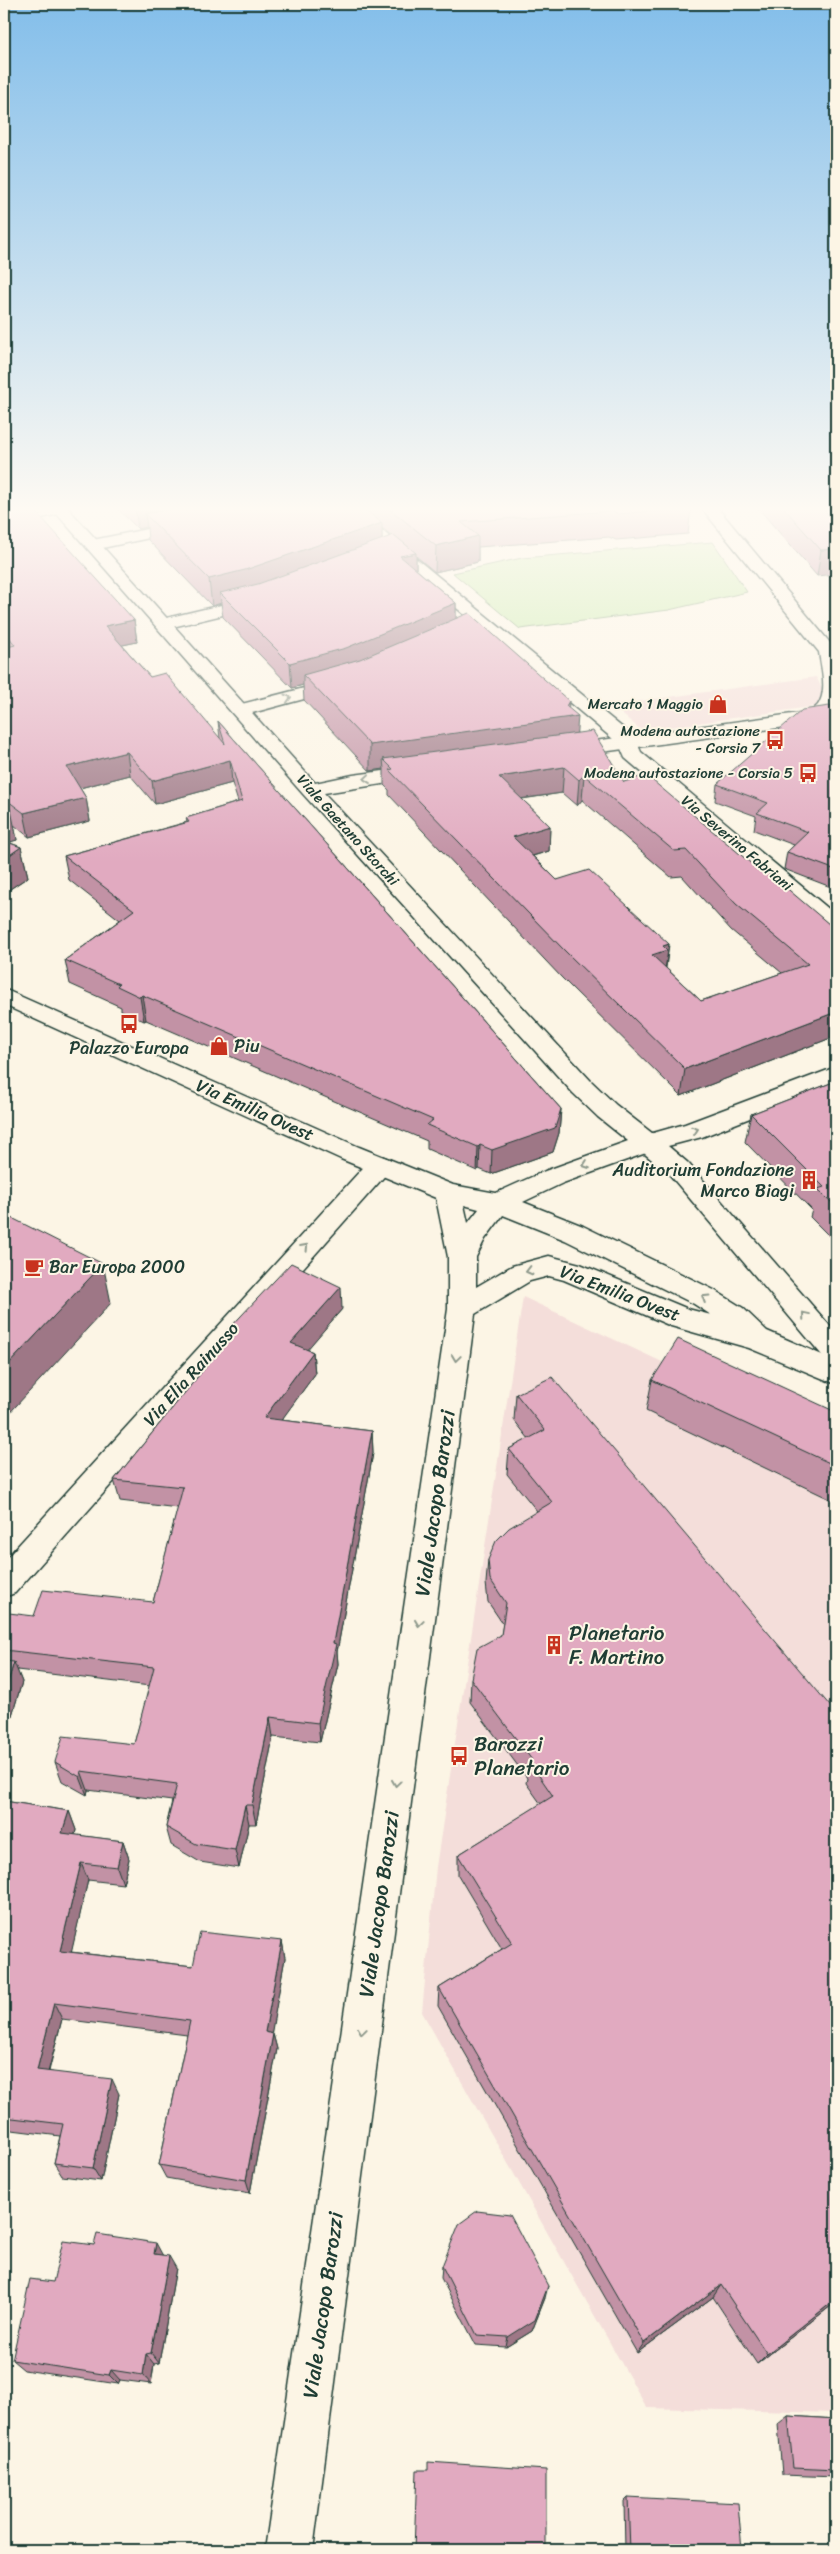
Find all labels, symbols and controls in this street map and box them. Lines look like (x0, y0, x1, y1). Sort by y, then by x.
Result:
place label: Mercato 1 Maggio (588, 691, 704, 717)
one-way arrow (284, 693, 292, 703)
shop icon: Mercato 1 Maggio (707, 693, 729, 715)
place label: Modena autostazione - Corsia 7 (620, 718, 761, 761)
bus stop icon: Modena autostazione - Corsia 7 (764, 729, 786, 751)
place label: Modena autostazione - Corsia 5 (584, 760, 793, 786)
bus stop icon: Modena autostazione - Corsia 5 (797, 762, 819, 784)
street label: Viale Gaetano Storchi (290, 768, 406, 893)
one-way arrow (362, 773, 370, 784)
street label: Via Severino Fabriani (675, 788, 799, 898)
bus stop icon: Palazzo Europa (118, 1013, 140, 1035)
place label: Piu (234, 1030, 260, 1062)
place label: Palazzo Europa (69, 1032, 189, 1064)
shop icon: Piu (208, 1035, 230, 1057)
street label: Via Emilia Ovest (191, 1070, 320, 1150)
one-way arrow (690, 1125, 699, 1135)
place label: Auditorium Fondazione Marco Biagi (611, 1154, 795, 1207)
one-way arrow (582, 1159, 591, 1169)
building icon: Auditorium Fondazione Marco Biagi (798, 1169, 820, 1191)
one-way arrow (299, 1243, 308, 1252)
place label: Bar Europa 2000 (49, 1251, 185, 1283)
street label: Via Emilia Ovest (555, 1255, 685, 1331)
cafe icon: Bar Europa 2000 (23, 1256, 45, 1278)
one-way arrow (525, 1265, 534, 1276)
one-way arrow (702, 1295, 711, 1305)
one-way arrow (802, 1312, 811, 1321)
street label: Via Elia Rainusso (135, 1314, 247, 1434)
one-way arrow (451, 1353, 461, 1362)
street label: Viale Jacopo Barozzi (403, 1406, 467, 1599)
place label: Planetario F. Martino (569, 1614, 665, 1676)
one-way arrow (414, 1619, 425, 1627)
building icon: Planetario F. Martino (543, 1634, 565, 1656)
place label: Barozzi Planetario (474, 1725, 570, 1787)
bus stop icon: Barozzi Planetario (448, 1745, 470, 1767)
one-way arrow (391, 1780, 402, 1788)
street label: Viale Jacopo Barozzi (347, 1807, 411, 2000)
one-way arrow (357, 2027, 367, 2035)
street label: Viale Jacopo Barozzi (291, 2208, 355, 2401)

